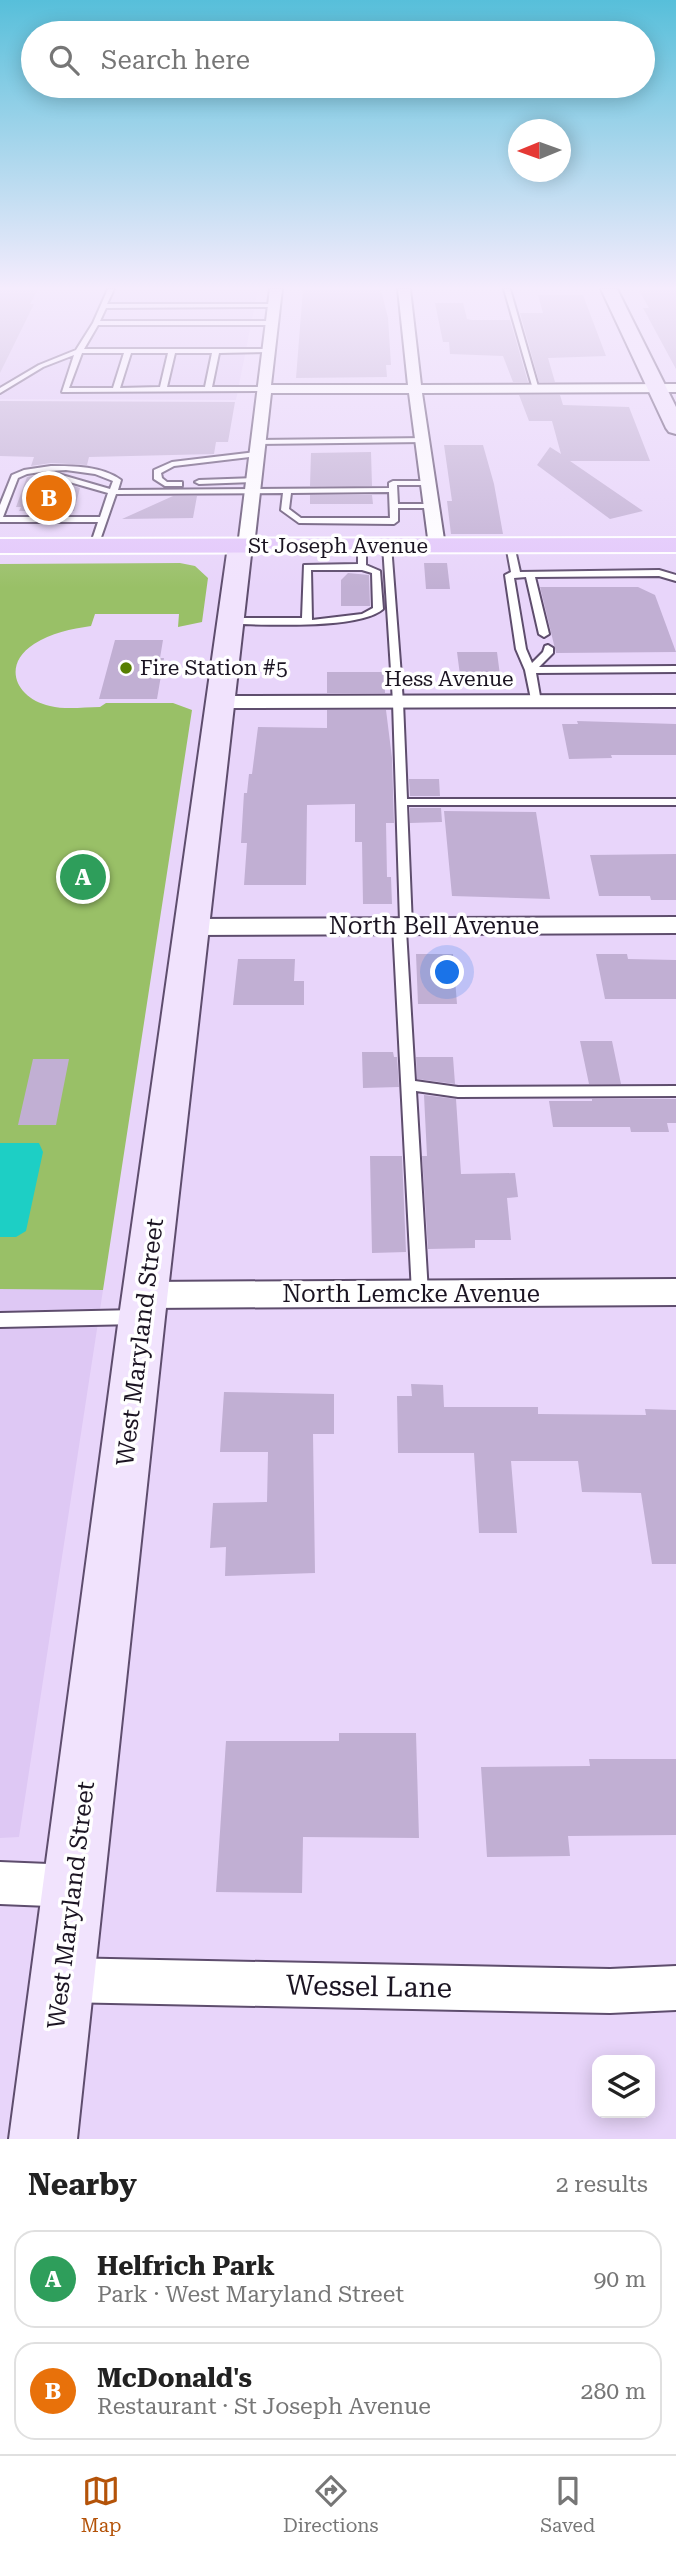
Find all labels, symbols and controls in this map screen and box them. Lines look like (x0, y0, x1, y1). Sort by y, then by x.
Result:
search box (21, 21, 655, 98)
icon: search (45, 41, 83, 79)
text: Search here (101, 45, 250, 75)
north arrow (508, 119, 571, 182)
pin: B (26, 472, 72, 524)
street label: St Joseph Avenue (248, 534, 428, 558)
place label: Fire Station #5 (140, 656, 288, 680)
marker: Fire Station #5 (118, 660, 134, 676)
street label: Hess Avenue (384, 667, 514, 691)
pin: A (60, 851, 106, 903)
street label: North Bell Avenue (329, 912, 539, 940)
your location (430, 955, 464, 989)
street label: West Maryland Street (111, 1217, 169, 1467)
street label: North Lemcke Avenue (282, 1280, 540, 1308)
street label: West Maryland Street (42, 1780, 100, 2030)
street label: Wessel Lane (286, 1969, 452, 2004)
map controls (592, 2055, 655, 2118)
button: layers (592, 2055, 655, 2118)
text: Nearby (28, 2167, 137, 2202)
text: 2 results (556, 2171, 648, 2198)
text: Helfrich Park (97, 2251, 275, 2281)
text: A (45, 2266, 61, 2293)
text: 90 m (593, 2266, 646, 2293)
text: Park · West Maryland Street (97, 2281, 404, 2308)
text: McDonald's (97, 2363, 252, 2393)
text: B (45, 2378, 61, 2405)
text: 280 m (581, 2378, 646, 2405)
text: Restaurant · St Joseph Avenue (97, 2393, 431, 2420)
tab: Map (81, 2472, 121, 2537)
tab: Directions (283, 2472, 379, 2537)
tab: Saved (540, 2472, 595, 2537)

